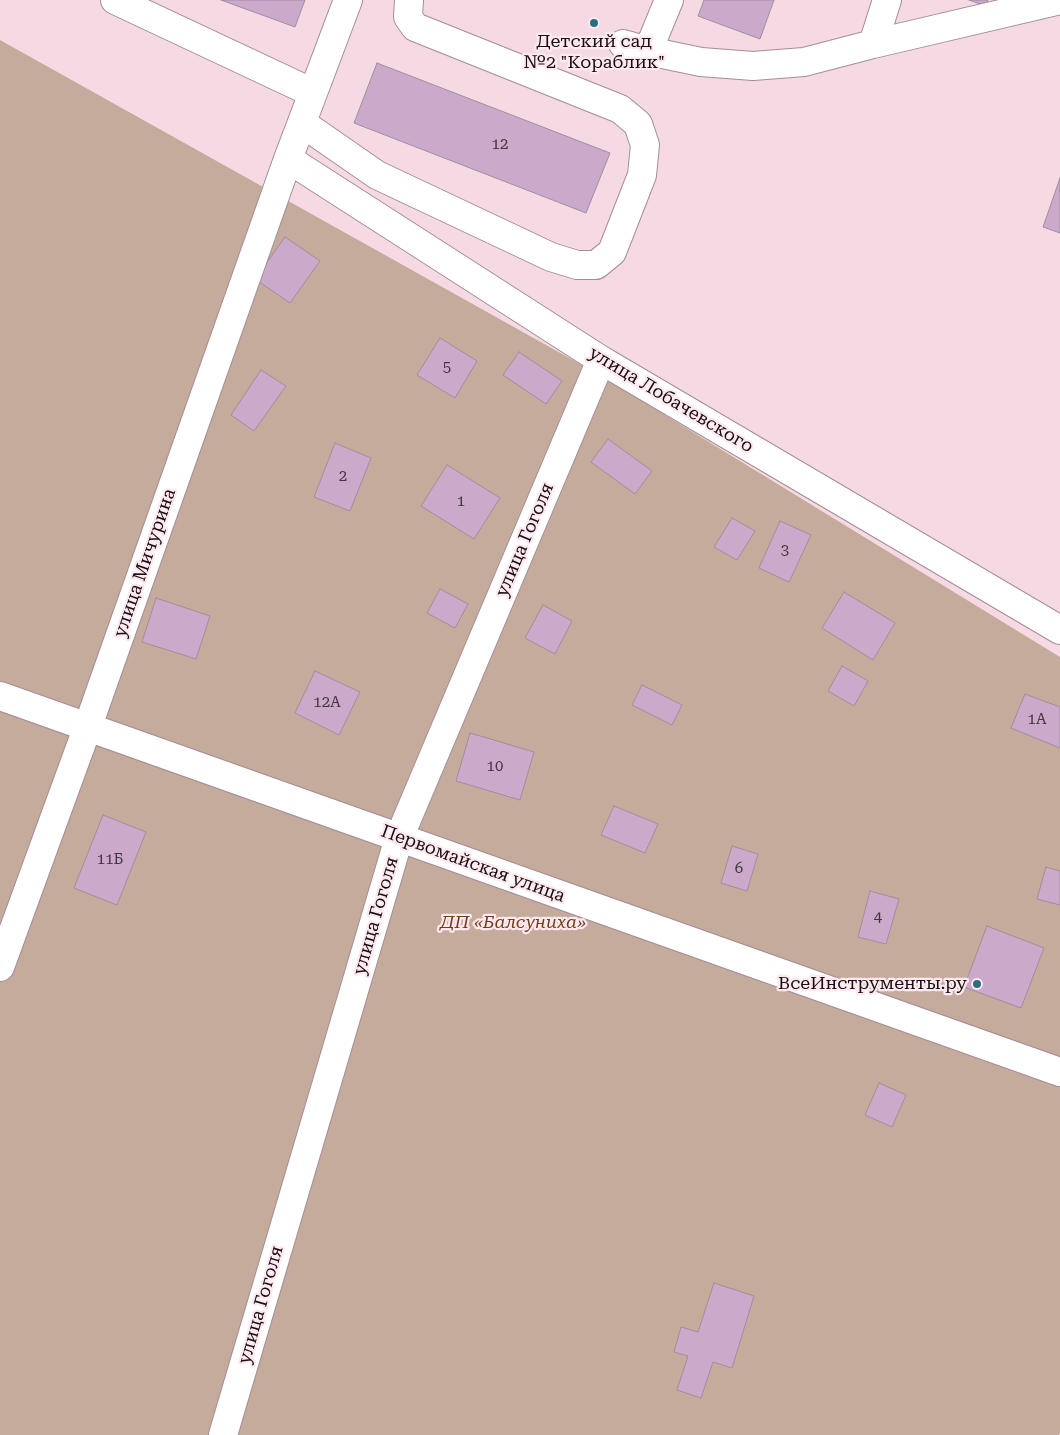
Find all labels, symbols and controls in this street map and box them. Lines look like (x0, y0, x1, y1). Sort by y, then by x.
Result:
marker: Детский сад №2 "Кораблик" (588, 17, 600, 29)
place label: Детский сад №2 "Кораблик" (523, 31, 665, 74)
house number: 12 (492, 136, 508, 154)
street label: улица Лобачевского (585, 342, 757, 458)
house number: 5 (443, 359, 451, 377)
house number: 2 (339, 468, 347, 486)
street label: улица Гоголя (491, 480, 559, 600)
street label: улица Мичурина (109, 486, 181, 640)
house number: 1 (457, 493, 465, 511)
house number: 3 (781, 542, 789, 560)
house number: 12А (313, 694, 341, 712)
house number: 1А (1028, 711, 1046, 729)
house number: 10 (487, 758, 503, 776)
street label: Первомайская улица (378, 821, 568, 907)
house number: 11Б (97, 851, 123, 869)
street label: улица Гоголя (349, 855, 403, 977)
house number: 6 (735, 860, 743, 878)
house number: 4 (874, 909, 882, 927)
park label: ДП «Балсуниха» (440, 912, 586, 934)
place label: ВсеИнструменты.ру (778, 973, 967, 995)
marker: ВсеИнструменты.ру (971, 978, 983, 990)
street label: улица Гоголя (234, 1244, 288, 1366)

